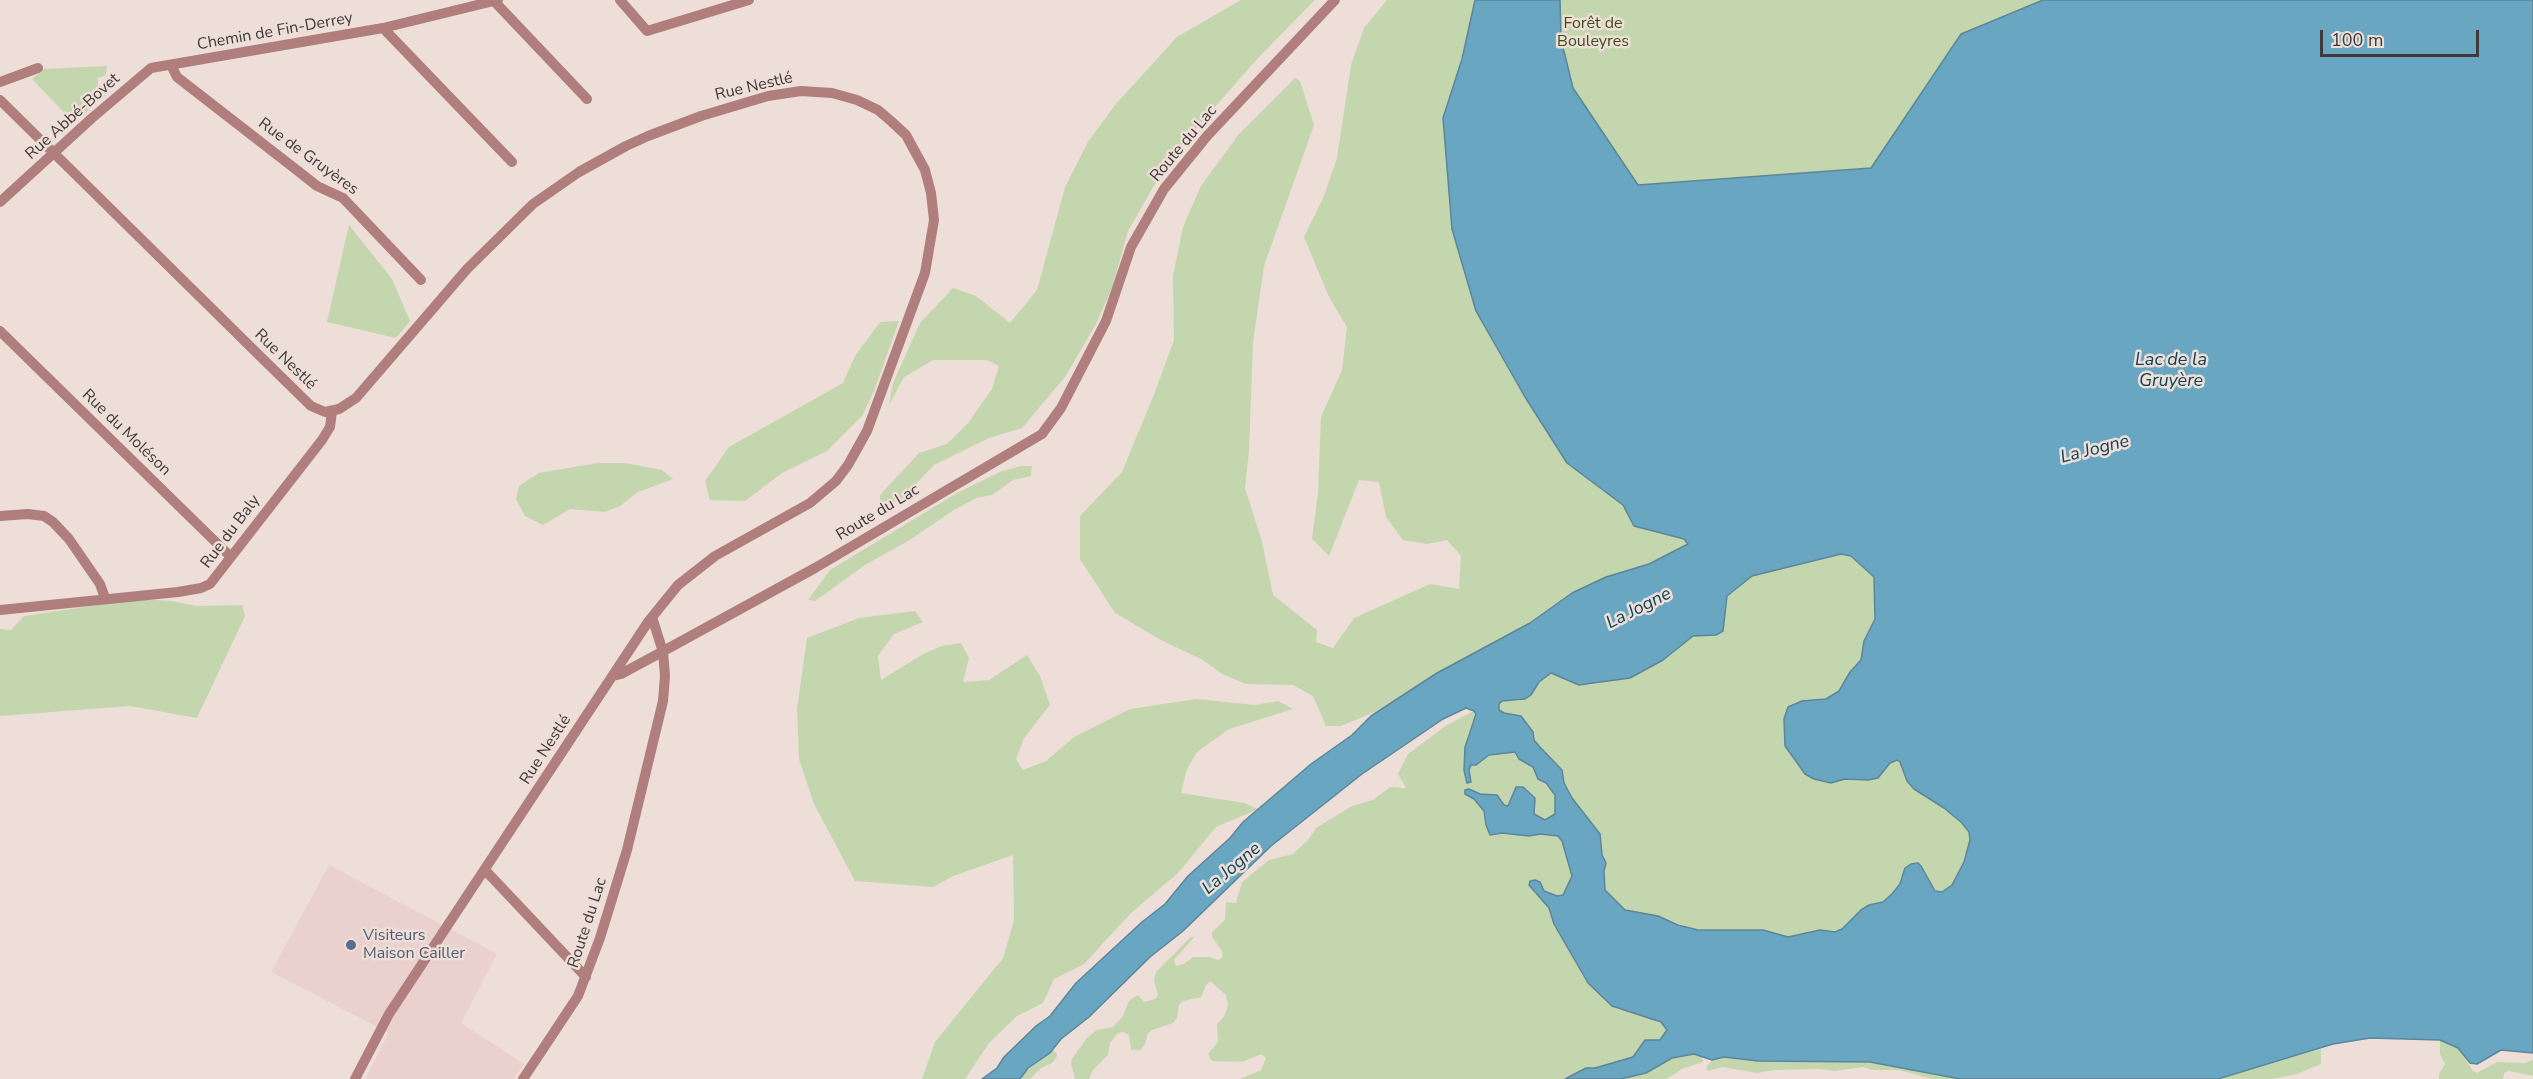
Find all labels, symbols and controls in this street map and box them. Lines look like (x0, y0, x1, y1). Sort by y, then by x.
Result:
street label: Chemin de Fin-Derrey (196, 9, 354, 55)
park label: Forêt de Bouleyres (1557, 14, 1629, 52)
scale bar (2323, 18, 2482, 56)
text: 100 m (2331, 28, 2383, 52)
street label: Rue Nestlé (713, 69, 795, 105)
street label: Rue Abbé-Bovet (22, 70, 124, 164)
street label: Route du Lac (1147, 102, 1221, 186)
street label: Rue de Gruyères (254, 114, 362, 200)
street label: Rue Nestlé (250, 326, 320, 394)
water label: Lac de la Gruyère (2135, 350, 2207, 392)
street label: Rue du Moléson (78, 386, 174, 480)
water label: La Jogne (2058, 431, 2132, 469)
street label: Route du Lac (833, 481, 923, 545)
street label: Rue du Baly (197, 492, 265, 572)
water label: La Jogne (1603, 583, 1675, 635)
street label: Rue Nestlé (516, 712, 576, 788)
water label: La Jogne (1198, 838, 1266, 900)
street label: Route du Lac (564, 876, 612, 970)
place label: Visiteurs Maison Cailler (363, 926, 465, 964)
marker: Visiteurs Maison Cailler (344, 938, 358, 952)

